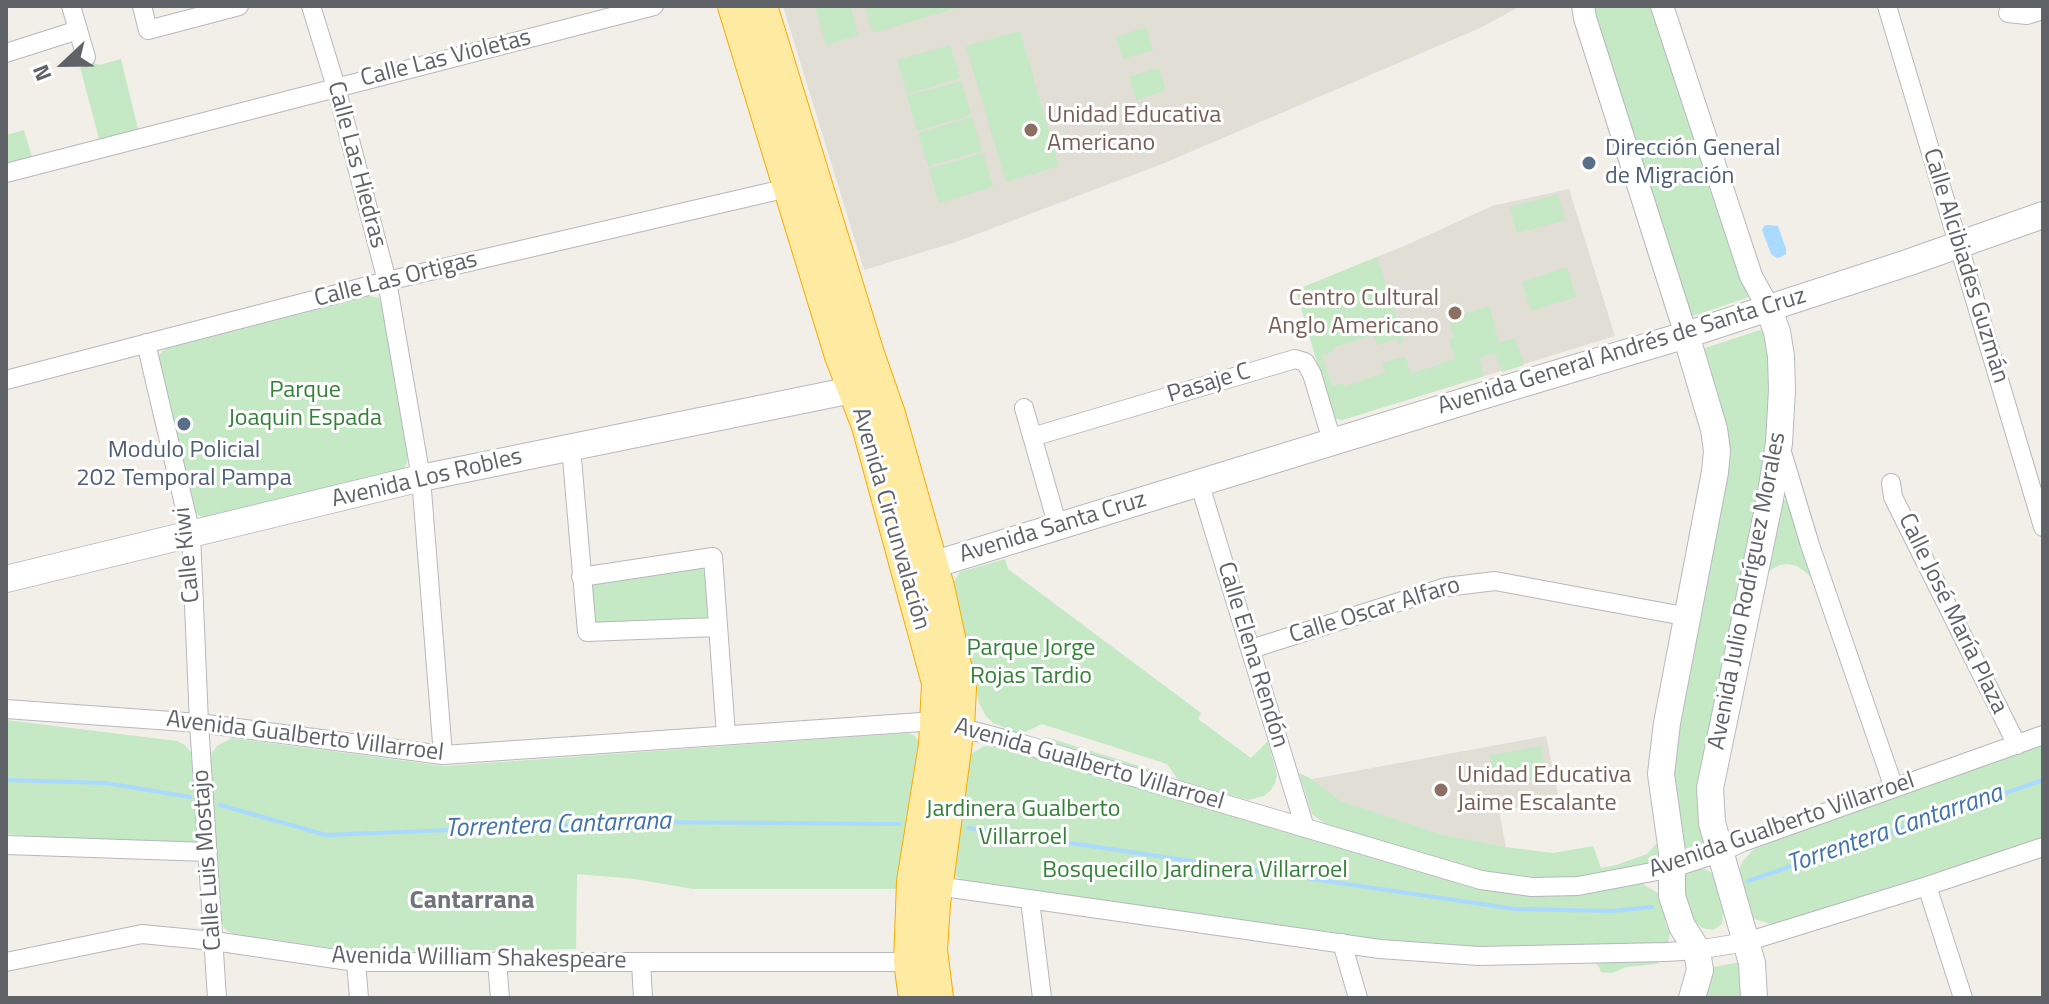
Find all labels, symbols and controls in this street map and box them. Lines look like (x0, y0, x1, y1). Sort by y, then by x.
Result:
north arrow (24, 24, 104, 104)
street label: Calle Las Violetas (358, 24, 534, 94)
text: N (23, 60, 60, 86)
street label: Calle Las Hiedras (320, 79, 392, 251)
place label: Unidad Educativa Americano (1047, 102, 1221, 158)
marker: Unidad Educativa Americano (1022, 121, 1040, 139)
place label: Dirección General de Migración (1605, 135, 1781, 191)
street label: Calle Alcibiades Guzmán (1916, 145, 2014, 387)
marker: Dirección General de Migración (1580, 154, 1598, 172)
street label: Calle Las Ortigas (312, 246, 480, 314)
street label: Avenida General Andrés de Santa Cruz (1434, 282, 1810, 422)
place label: Centro Cultural Anglo Americano (1268, 285, 1439, 341)
marker: Centro Cultural Anglo Americano (1446, 304, 1464, 322)
street label: Pasaje C (1164, 358, 1254, 410)
park label: Parque Joaquin Espada (228, 377, 382, 433)
street label: Avenida Circunvalación (844, 404, 936, 634)
marker: Modulo Policial 202 Temporal Pampa (175, 415, 193, 433)
street label: Avenida Julio Rodríguez Morales (1703, 430, 1793, 752)
place label: Modulo Policial 202 Temporal Pampa (76, 437, 292, 493)
street label: Avenida Los Robles (329, 443, 525, 515)
street label: Avenida Santa Cruz (956, 486, 1150, 570)
street label: Calle Kiwi (169, 506, 207, 604)
street label: Calle José María Plaza (1891, 509, 2013, 719)
street label: Calle Elena Rendón (1210, 559, 1294, 751)
street label: Calle Oscar Alfaro (1286, 571, 1464, 651)
park label: Parque Jorge Rojas Tardio (967, 635, 1095, 691)
street label: Avenida Gualberto Villarroel (165, 706, 445, 768)
street label: Avenida Gualberto Villarroel (951, 713, 1227, 817)
place label: Unidad Educativa Jaime Escalante (1457, 762, 1631, 818)
street label: Avenida Gualberto Villarroel (1645, 767, 1919, 885)
street label: Calle Luis Mostajo (187, 768, 229, 952)
water label: Torrentera Cantarrana (1783, 778, 2007, 882)
marker: Unidad Educativa Jaime Escalante (1432, 781, 1450, 799)
park label: Jardinera Gualberto Villarroel (926, 796, 1120, 852)
water label: Torrentera Cantarrana (445, 806, 671, 846)
park label: Bosquecillo Jardinera Villarroel (1042, 857, 1348, 885)
district label: Cantarrana (410, 886, 534, 918)
street label: Avenida William Shakespeare (331, 942, 627, 976)

